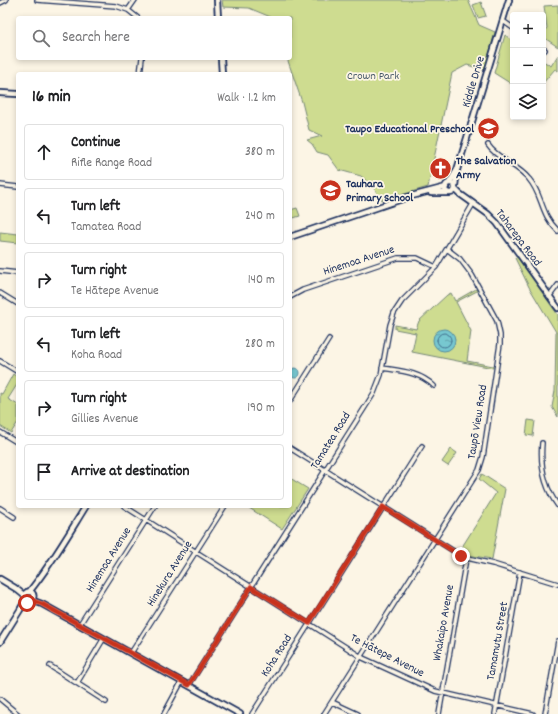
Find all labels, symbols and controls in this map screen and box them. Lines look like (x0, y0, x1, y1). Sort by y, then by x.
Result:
map controls (510, 12, 546, 120)
button: + (510, 12, 546, 48)
search box (16, 16, 292, 60)
icon: search (30, 27, 52, 49)
text: Search here (62, 27, 130, 49)
button: − (510, 48, 546, 84)
street label: Kiddle Drive (458, 54, 490, 110)
park label: Crown Park (347, 68, 399, 85)
button: layers (510, 84, 546, 120)
text: 16 min (32, 86, 71, 110)
text: Walk · 1.2 km (217, 89, 276, 108)
school or university icon: Taupo Educational Preschool (476, 116, 502, 142)
place label: Taupo Educational Preschool (345, 121, 474, 138)
text: Continue (71, 132, 120, 154)
icon: ahead (33, 141, 55, 163)
text: 380 m (245, 143, 275, 162)
place label: The Salvation Army (456, 153, 517, 184)
text: Rifle Range Road (71, 154, 152, 173)
church icon: The Salvation Army (427, 155, 453, 181)
place label: Tauhara Primary School (346, 176, 413, 207)
school or university icon: Tauhara Primary School (318, 178, 344, 204)
text: Turn left (71, 196, 120, 218)
icon: left (33, 205, 55, 227)
street label: Taharepa Road (491, 206, 545, 270)
text: 240 m (245, 207, 275, 226)
text: Tamatea Road (71, 218, 141, 237)
street label: Hinemoa Avenue (321, 241, 397, 281)
text: Turn right (71, 260, 127, 282)
icon: right (33, 269, 55, 291)
text: 140 m (248, 271, 275, 290)
text: Te Hātepe Avenue (71, 282, 159, 301)
text: Turn left (71, 324, 120, 346)
icon: left (33, 333, 55, 355)
text: 280 m (245, 335, 275, 354)
text: Koha Road (71, 346, 122, 365)
street label: Taupō View Road (464, 383, 492, 461)
text: Turn right (71, 388, 127, 410)
icon: right (33, 397, 55, 419)
text: 190 m (247, 399, 275, 418)
street label: Tamatea Road (307, 409, 355, 473)
text: Gillies Avenue (71, 410, 138, 429)
icon: arrive (33, 461, 55, 483)
text: Arrive at destination (71, 461, 189, 483)
street label: Hinemoa Avenue (82, 524, 136, 596)
street label: Hinekura Avenue (143, 538, 197, 610)
route end (452, 547, 470, 565)
street label: Whakaipo Avenue (429, 584, 459, 662)
route start (18, 594, 36, 612)
street label: Tamamutu Street (483, 600, 513, 681)
street label: Te Hātepe Avenue (347, 630, 427, 682)
street label: Koha Road (257, 631, 297, 681)

